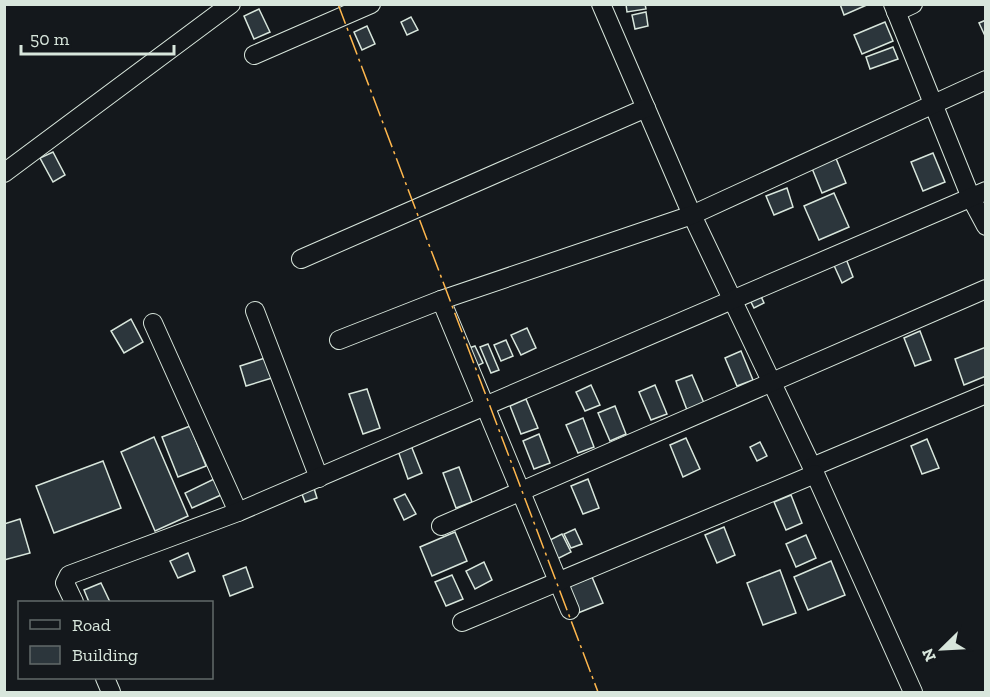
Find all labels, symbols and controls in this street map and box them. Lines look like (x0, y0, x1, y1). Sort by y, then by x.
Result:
scale bar (21, 18, 174, 56)
text: 50 m (30, 28, 70, 50)
legend (18, 601, 213, 679)
text: Road (72, 614, 111, 636)
north arrow (912, 619, 972, 679)
text: Building (72, 644, 138, 666)
text: N (918, 645, 940, 664)

